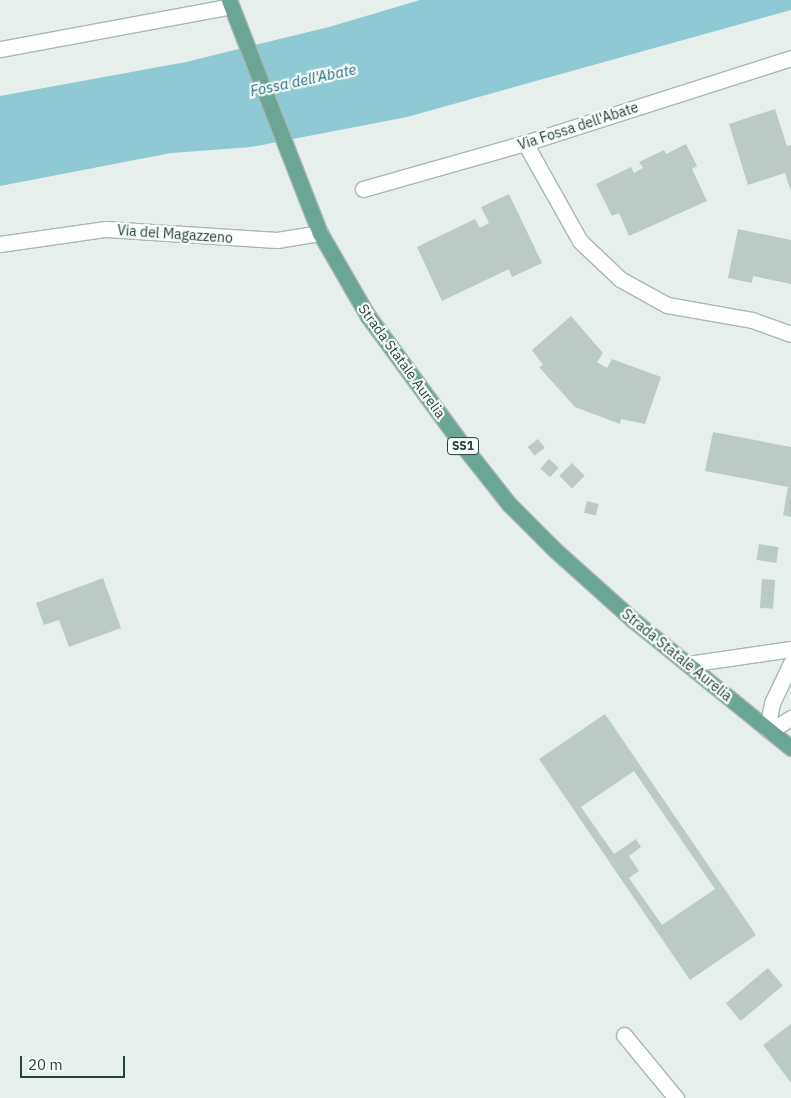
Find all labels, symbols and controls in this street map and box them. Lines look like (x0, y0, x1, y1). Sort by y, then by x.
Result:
water label: Fossa dell'Abate (248, 60, 358, 100)
street label: Via Fossa dell'Abate (516, 99, 640, 153)
street label: Via del Magazzeno (117, 222, 233, 246)
street label: Strada Statale Aurelia (355, 301, 449, 421)
road number: SS1 (447, 436, 479, 456)
street label: Strada Statale Aurelia (619, 605, 735, 705)
scale bar (22, 1046, 128, 1078)
text: 20 m (28, 1055, 63, 1074)

